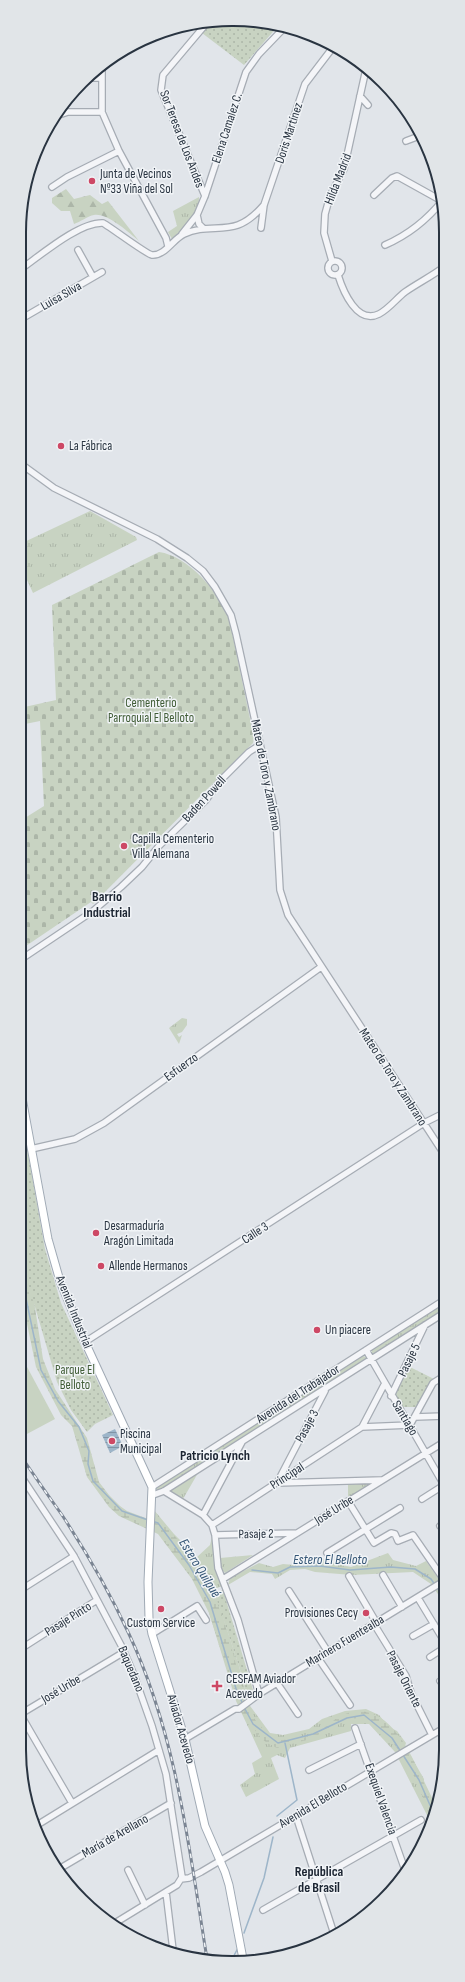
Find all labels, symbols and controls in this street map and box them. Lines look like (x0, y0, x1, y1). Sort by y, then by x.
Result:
street label: Sor Teresa de Los Andes (156, 88, 208, 190)
street label: Elena Camalez C. (208, 91, 246, 165)
street label: Doris Martínez (272, 100, 306, 165)
street label: Hilda Madrid (321, 151, 355, 207)
place label: Junta de Vecinos Nº33 Viña del Sol (99, 166, 173, 197)
marker: Junta de Vecinos Nº33 Viña del Sol (87, 176, 97, 186)
street label: Luisa Silva (38, 278, 84, 314)
place label: La Fábrica (69, 438, 112, 454)
marker: La Fábrica (56, 441, 66, 451)
park label: Cementerio Parroquial El Belloto (108, 695, 194, 726)
street label: Mateo de Toro y Zambrano (247, 718, 285, 832)
street label: Baden Powell (179, 773, 229, 825)
place label: Capilla Cementerio Villa Alemana (132, 831, 214, 862)
marker: Capilla Cementerio Villa Alemana (119, 841, 129, 851)
district label: Barrio Industrial (83, 888, 131, 921)
street label: Mateo de Toro y Zambrano (355, 1025, 431, 1129)
street label: Esfuerzo (161, 1049, 201, 1085)
place label: Desarmaduría Aragón Limitada (103, 1218, 174, 1249)
street label: Calle 3 (239, 1218, 271, 1248)
marker: Desarmaduría Aragón Limitada (91, 1228, 101, 1238)
place label: Allende Hermanos (108, 1258, 188, 1274)
marker: Allende Hermanos (96, 1261, 106, 1271)
street label: Avenida Industrial (52, 1272, 96, 1351)
place label: Un piacere (325, 1322, 371, 1338)
marker: Un piacere (312, 1325, 322, 1335)
street label: Pasaje 5 (394, 1341, 424, 1379)
street label: Avenida del Trabajador (252, 1361, 343, 1427)
park label: Parque El Belloto (55, 1362, 95, 1393)
street label: Santiago (388, 1398, 422, 1438)
street label: Pasaje 3 (292, 1407, 322, 1445)
place label: Piscina Municipal (120, 1426, 162, 1457)
marker: Piscina Municipal (107, 1436, 117, 1446)
district label: Patricio Lynch (180, 1447, 250, 1464)
street label: Principal (267, 1459, 307, 1493)
street label: José Uribe (311, 1492, 357, 1529)
street label: Pasaje 2 (238, 1526, 274, 1542)
water label: Estero Quilpué (175, 1535, 225, 1601)
water label: Estero El Belloto (293, 1551, 367, 1568)
street label: Pasaje Pinto (42, 1598, 94, 1640)
marker: Custom Service (156, 1604, 166, 1614)
place label: Provisiones Cecy (285, 1605, 358, 1621)
marker: Provisiones Cecy (361, 1608, 371, 1618)
street label: Marinero Fuentealba (303, 1611, 387, 1671)
place label: Custom Service (127, 1615, 195, 1631)
street label: Baquedano (114, 1644, 148, 1694)
street label: Pasaje Oriente (383, 1648, 425, 1710)
street label: José Uribe (37, 1671, 84, 1708)
place label: CESFAM Aviador Acevedo (225, 1671, 296, 1702)
marker: CESFAM Aviador Acevedo (211, 1680, 223, 1692)
street label: Aviador Acevedo (163, 1691, 199, 1766)
street label: Exequiel Valencia (361, 1761, 401, 1837)
street label: Avenida El Belloto (275, 1778, 350, 1832)
street label: María de Arellano (79, 1811, 151, 1861)
district label: República de Brasil (295, 1863, 343, 1896)

